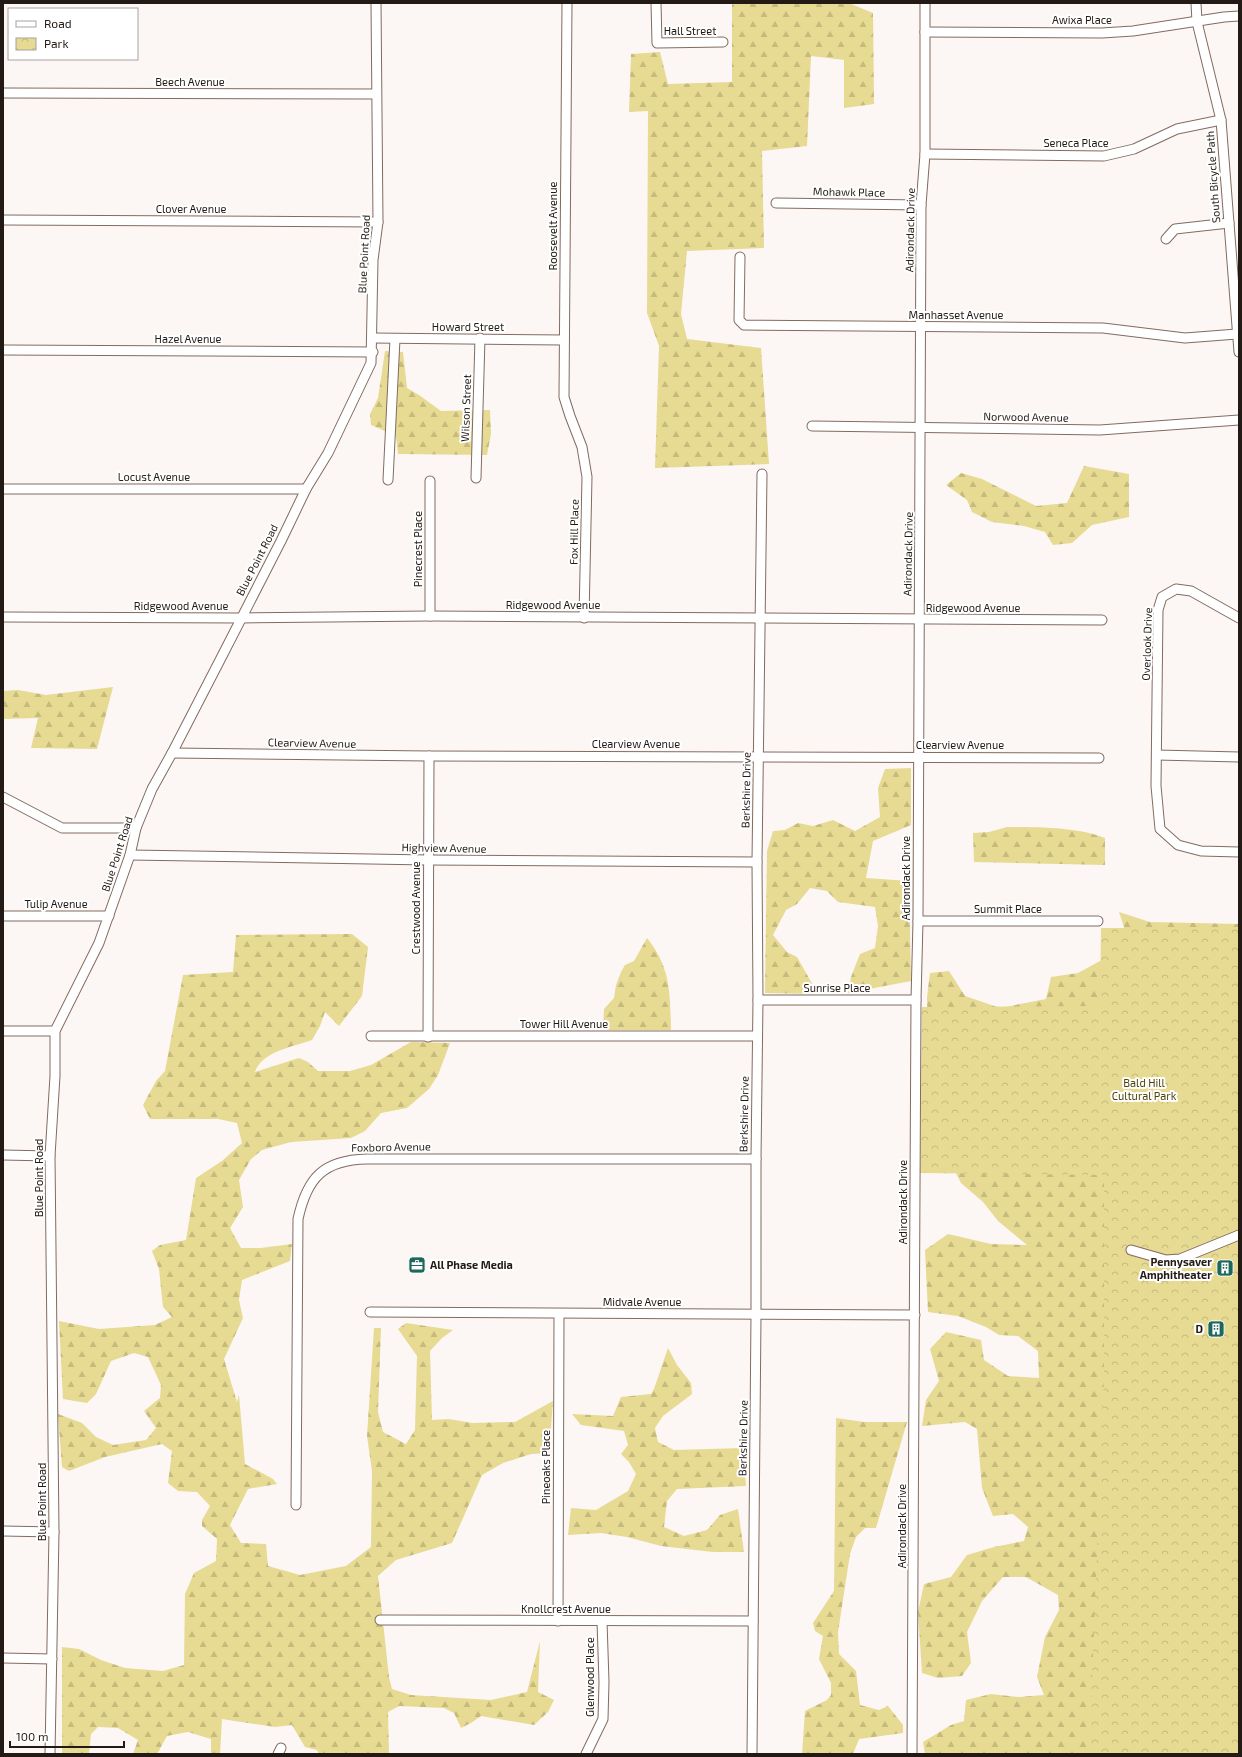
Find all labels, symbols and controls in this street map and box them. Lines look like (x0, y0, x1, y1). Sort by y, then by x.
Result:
legend (8, 8, 138, 60)
street label: Awixa Place (1052, 13, 1112, 26)
text: Road (44, 16, 72, 30)
street label: Hall Street (664, 24, 716, 37)
text: Park (44, 36, 69, 50)
street label: Beech Avenue (155, 75, 225, 88)
street label: South Bicycle Path (1203, 130, 1222, 224)
street label: Seneca Place (1043, 136, 1109, 149)
street label: Roosevelt Avenue (546, 182, 559, 270)
street label: Mohawk Place (813, 184, 885, 199)
street label: Adirondack Drive (902, 188, 917, 272)
street label: Clover Avenue (156, 202, 226, 215)
street label: Blue Point Road (355, 214, 372, 294)
street label: Manhasset Avenue (909, 308, 1004, 321)
street label: Howard Street (432, 320, 504, 333)
street label: Hazel Avenue (155, 332, 222, 345)
street label: Wilson Street (458, 374, 473, 442)
street label: Norwood Avenue (983, 409, 1069, 424)
street label: Locust Avenue (118, 470, 190, 483)
street label: Fox Hill Place (566, 499, 581, 565)
street label: Pinecrest Place (411, 511, 424, 587)
street label: Adirondack Drive (900, 512, 915, 596)
street label: Blue Point Road (233, 522, 280, 598)
street label: Ridgewood Avenue (506, 598, 600, 611)
street label: Ridgewood Avenue (134, 599, 228, 612)
street label: Ridgewood Avenue (926, 601, 1020, 614)
street label: Overlook Drive (1139, 607, 1154, 681)
street label: Clearview Avenue (268, 735, 356, 750)
street label: Clearview Avenue (592, 737, 680, 750)
street label: Clearview Avenue (916, 738, 1004, 751)
street label: Berkshire Drive (738, 752, 753, 828)
street label: Blue Point Road (98, 815, 135, 893)
street label: Adirondack Drive (899, 836, 912, 920)
street label: Highview Avenue (401, 840, 487, 855)
street label: Crestwood Avenue (409, 861, 422, 955)
street label: Tulip Avenue (24, 897, 88, 910)
street label: Summit Place (974, 902, 1042, 915)
street label: Sunrise Place (804, 981, 871, 994)
street label: Tower Hill Avenue (520, 1017, 608, 1030)
street label: Berkshire Drive (736, 1076, 751, 1152)
park label: Bald Hill Cultural Park (1112, 1076, 1177, 1102)
street label: Blue Point Road (32, 1139, 45, 1217)
street label: Foxboro Avenue (351, 1139, 431, 1154)
street label: Adirondack Drive (896, 1160, 909, 1244)
office icon: All Phase Media (407, 1255, 427, 1275)
place label: Pennysaver Amphitheater (1140, 1255, 1212, 1281)
place label: All Phase Media (430, 1258, 513, 1271)
building icon: Pennysaver Amphitheater (1215, 1258, 1235, 1278)
street label: Midvale Avenue (603, 1295, 681, 1308)
building icon: D (1206, 1319, 1226, 1339)
place label: D (1195, 1322, 1203, 1335)
street label: Berkshire Drive (735, 1400, 750, 1476)
street label: Pineoaks Place (539, 1430, 552, 1504)
street label: Blue Point Road (35, 1463, 48, 1541)
street label: Adirondack Drive (895, 1484, 908, 1568)
street label: Knollcrest Avenue (521, 1602, 611, 1615)
street label: Glenwood Place (583, 1637, 596, 1717)
scale bar (10, 1723, 124, 1749)
text: 100 m (16, 1729, 48, 1743)

